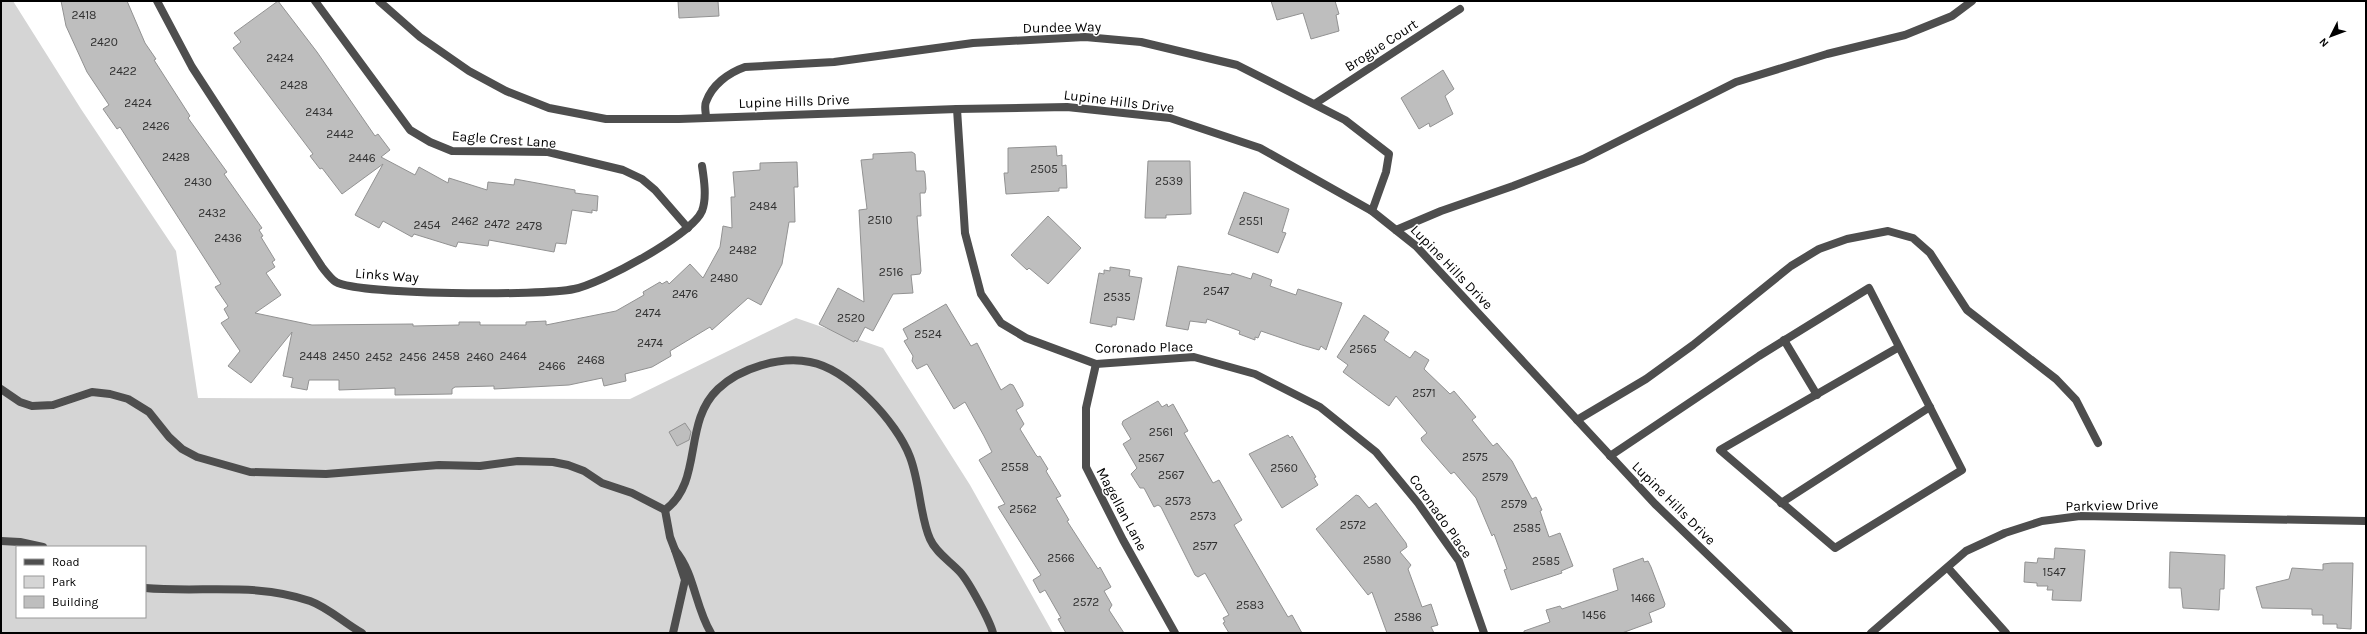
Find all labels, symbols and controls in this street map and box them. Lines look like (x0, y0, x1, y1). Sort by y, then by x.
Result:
house number: 2418 (72, 8, 97, 22)
street label: Brogue Court (1342, 16, 1421, 75)
north arrow (2311, 16, 2351, 56)
street label: Dundee Way (1023, 18, 1102, 37)
house number: 2420 (90, 35, 118, 49)
text: N (2316, 35, 2331, 50)
house number: 2424 (266, 51, 294, 65)
house number: 2422 (109, 64, 137, 78)
house number: 2428 (280, 78, 308, 92)
street label: Lupine Hills Drive (1063, 86, 1175, 117)
street label: Lupine Hills Drive (738, 91, 850, 112)
house number: 2424 (124, 96, 152, 110)
house number: 2434 (305, 105, 333, 119)
house number: 2426 (142, 119, 170, 133)
house number: 2442 (326, 127, 354, 141)
street label: Eagle Crest Lane (451, 127, 557, 152)
house number: 2428 (162, 150, 190, 164)
house number: 2446 (348, 151, 376, 165)
house number: 2505 (1030, 162, 1058, 176)
house number: 2539 (1155, 174, 1183, 188)
house number: 2430 (184, 175, 212, 189)
house number: 2484 (749, 199, 777, 213)
house number: 2432 (198, 206, 226, 220)
house number: 2510 (868, 213, 892, 227)
house number: 2462 (451, 214, 479, 228)
house number: 2551 (1239, 214, 1263, 228)
house number: 2472 (484, 217, 510, 231)
house number: 2454 (413, 218, 441, 232)
house number: 2478 (516, 219, 542, 233)
street label: Lupine Hills Drive (1407, 221, 1496, 313)
house number: 2436 (214, 231, 242, 245)
house number: 2482 (729, 243, 757, 257)
street label: Links Way (354, 265, 420, 286)
house number: 2516 (879, 265, 903, 279)
house number: 2480 (710, 271, 738, 285)
house number: 2547 (1203, 284, 1229, 298)
house number: 2476 (672, 287, 698, 301)
house number: 2535 (1103, 290, 1131, 304)
house number: 2474 (635, 306, 661, 320)
house number: 2520 (837, 311, 865, 325)
house number: 2524 (914, 327, 942, 341)
house number: 2474 (637, 336, 663, 350)
street label: Coronado Place (1095, 338, 1193, 357)
house number: 2565 (1349, 342, 1377, 356)
house number: 2448 (299, 349, 327, 363)
house number: 2450 (332, 349, 360, 363)
house number: 2458 (432, 349, 460, 363)
house number: 2464 (499, 349, 527, 363)
house number: 2452 (365, 350, 393, 364)
house number: 2456 (399, 350, 427, 364)
house number: 2460 (466, 350, 494, 364)
house number: 2468 (577, 353, 605, 367)
house number: 2466 (538, 359, 566, 373)
house number: 2571 (1412, 386, 1436, 400)
house number: 2561 (1149, 425, 1173, 439)
house number: 2575 (1462, 450, 1488, 464)
house number: 2567 (1138, 451, 1164, 465)
street label: Lupine Hills Drive (1628, 458, 1719, 549)
house number: 2558 (1001, 460, 1029, 474)
house number: 2560 (1270, 461, 1298, 475)
street label: Magellan Lane (1092, 465, 1151, 554)
house number: 2567 (1158, 468, 1184, 482)
house number: 2579 (1482, 470, 1508, 484)
street label: Coronado Place (1405, 471, 1476, 561)
house number: 2573 (1165, 494, 1191, 508)
street label: Parkview Drive (2065, 496, 2159, 515)
house number: 2579 (1501, 497, 1527, 511)
house number: 2562 (1009, 502, 1037, 516)
house number: 2573 (1190, 509, 1216, 523)
house number: 2572 (1340, 518, 1366, 532)
house number: 2585 (1513, 521, 1541, 535)
house number: 2577 (1193, 539, 1218, 553)
legend (16, 546, 146, 618)
house number: 2566 (1047, 551, 1075, 565)
house number: 2580 (1363, 553, 1391, 567)
house number: 2585 (1532, 554, 1560, 568)
text: Road (52, 555, 80, 569)
house number: 1547 (2042, 565, 2066, 579)
text: Park (52, 575, 77, 589)
house number: 1466 (1631, 591, 1655, 605)
text: Building (52, 595, 99, 609)
house number: 2572 (1073, 595, 1099, 609)
house number: 2583 (1236, 598, 1264, 612)
house number: 1456 (1582, 608, 1606, 622)
house number: 2586 (1394, 610, 1422, 624)

